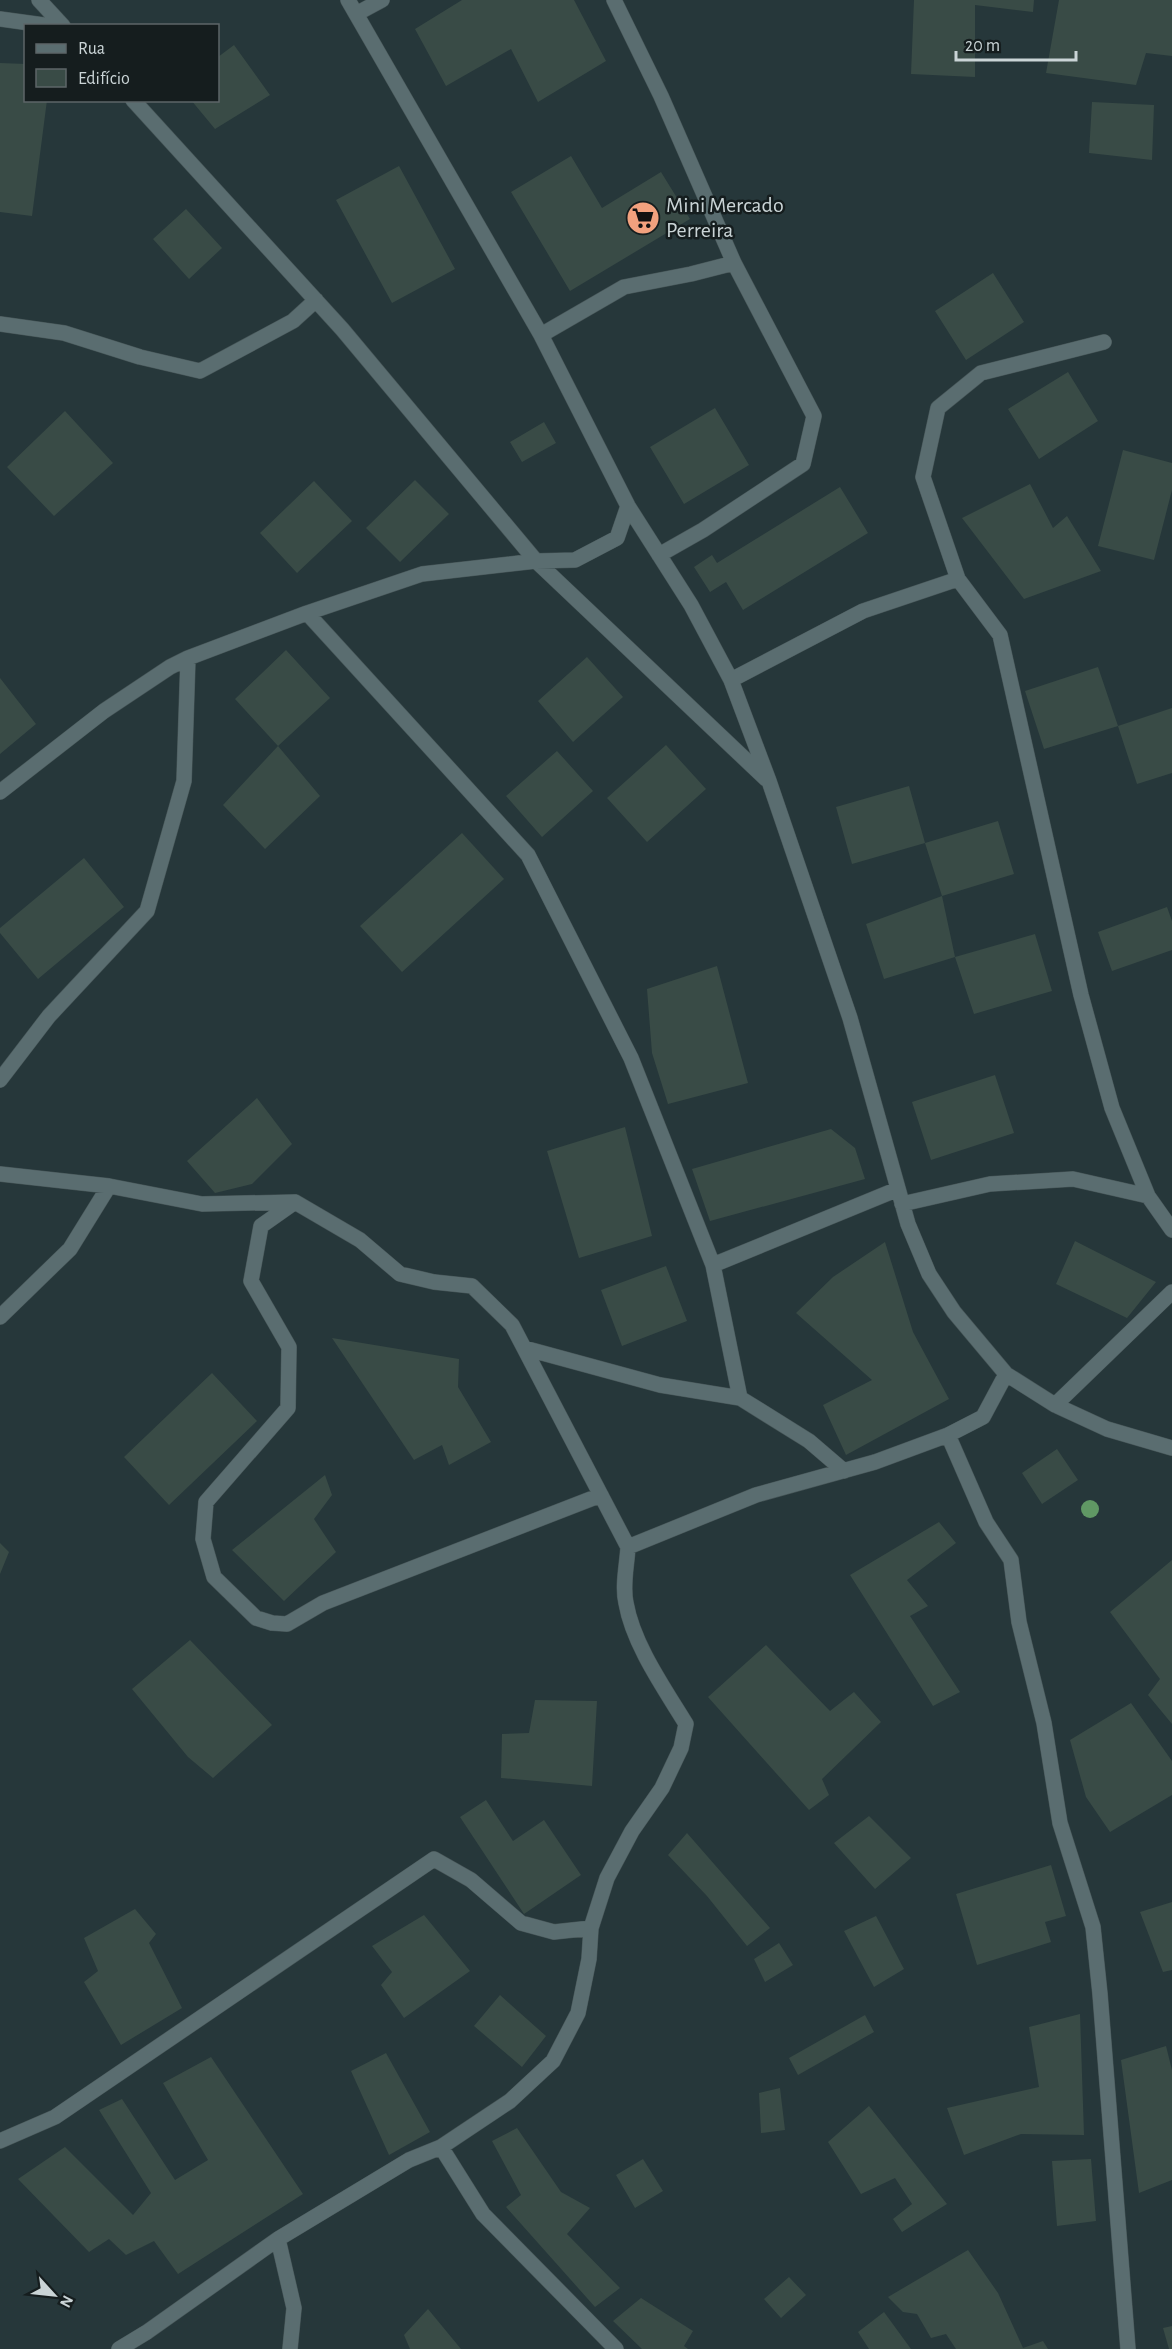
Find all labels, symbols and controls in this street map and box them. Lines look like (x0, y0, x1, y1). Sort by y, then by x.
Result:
legend (24, 24, 219, 102)
scale bar (956, 24, 1076, 62)
text: 20 m (965, 37, 1000, 55)
text: Rua (78, 40, 105, 58)
text: Edifício (78, 70, 130, 88)
place label: Mini Mercado Perreira (666, 194, 784, 241)
supermarket icon: Mini Mercado Perreira (625, 200, 661, 236)
north arrow (24, 2265, 84, 2325)
text: N (57, 2293, 76, 2310)

